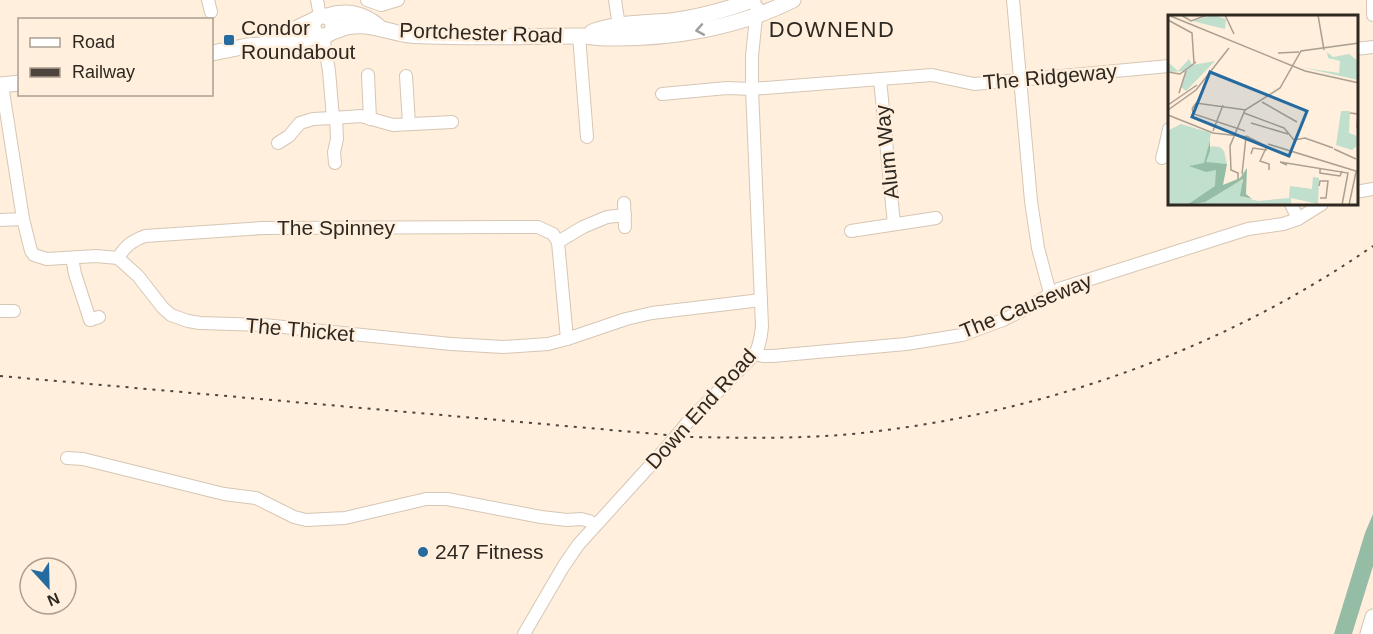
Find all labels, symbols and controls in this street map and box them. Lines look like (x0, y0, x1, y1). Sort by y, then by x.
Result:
inset map (1168, 15, 1358, 206)
place label: Condor Roundabout (241, 16, 356, 63)
district label: DOWNEND (769, 17, 895, 42)
legend (18, 18, 213, 96)
street label: Portchester Road (399, 18, 563, 47)
one-way arrow (695, 23, 705, 36)
text: Road (72, 32, 115, 52)
marker: Condor Roundabout (222, 33, 236, 47)
street label: The Ridgeway (982, 59, 1118, 94)
text: Railway (72, 62, 135, 82)
street label: Alum Way (870, 103, 903, 200)
street label: The Spinney (277, 216, 395, 239)
street label: The Causeway (957, 268, 1096, 342)
street label: The Thicket (245, 313, 356, 346)
street label: Down End Road (641, 344, 760, 473)
place label: 247 Fitness (435, 540, 544, 563)
marker: 247 Fitness (416, 545, 430, 559)
north arrow (18, 556, 78, 616)
text: N (45, 589, 62, 609)

